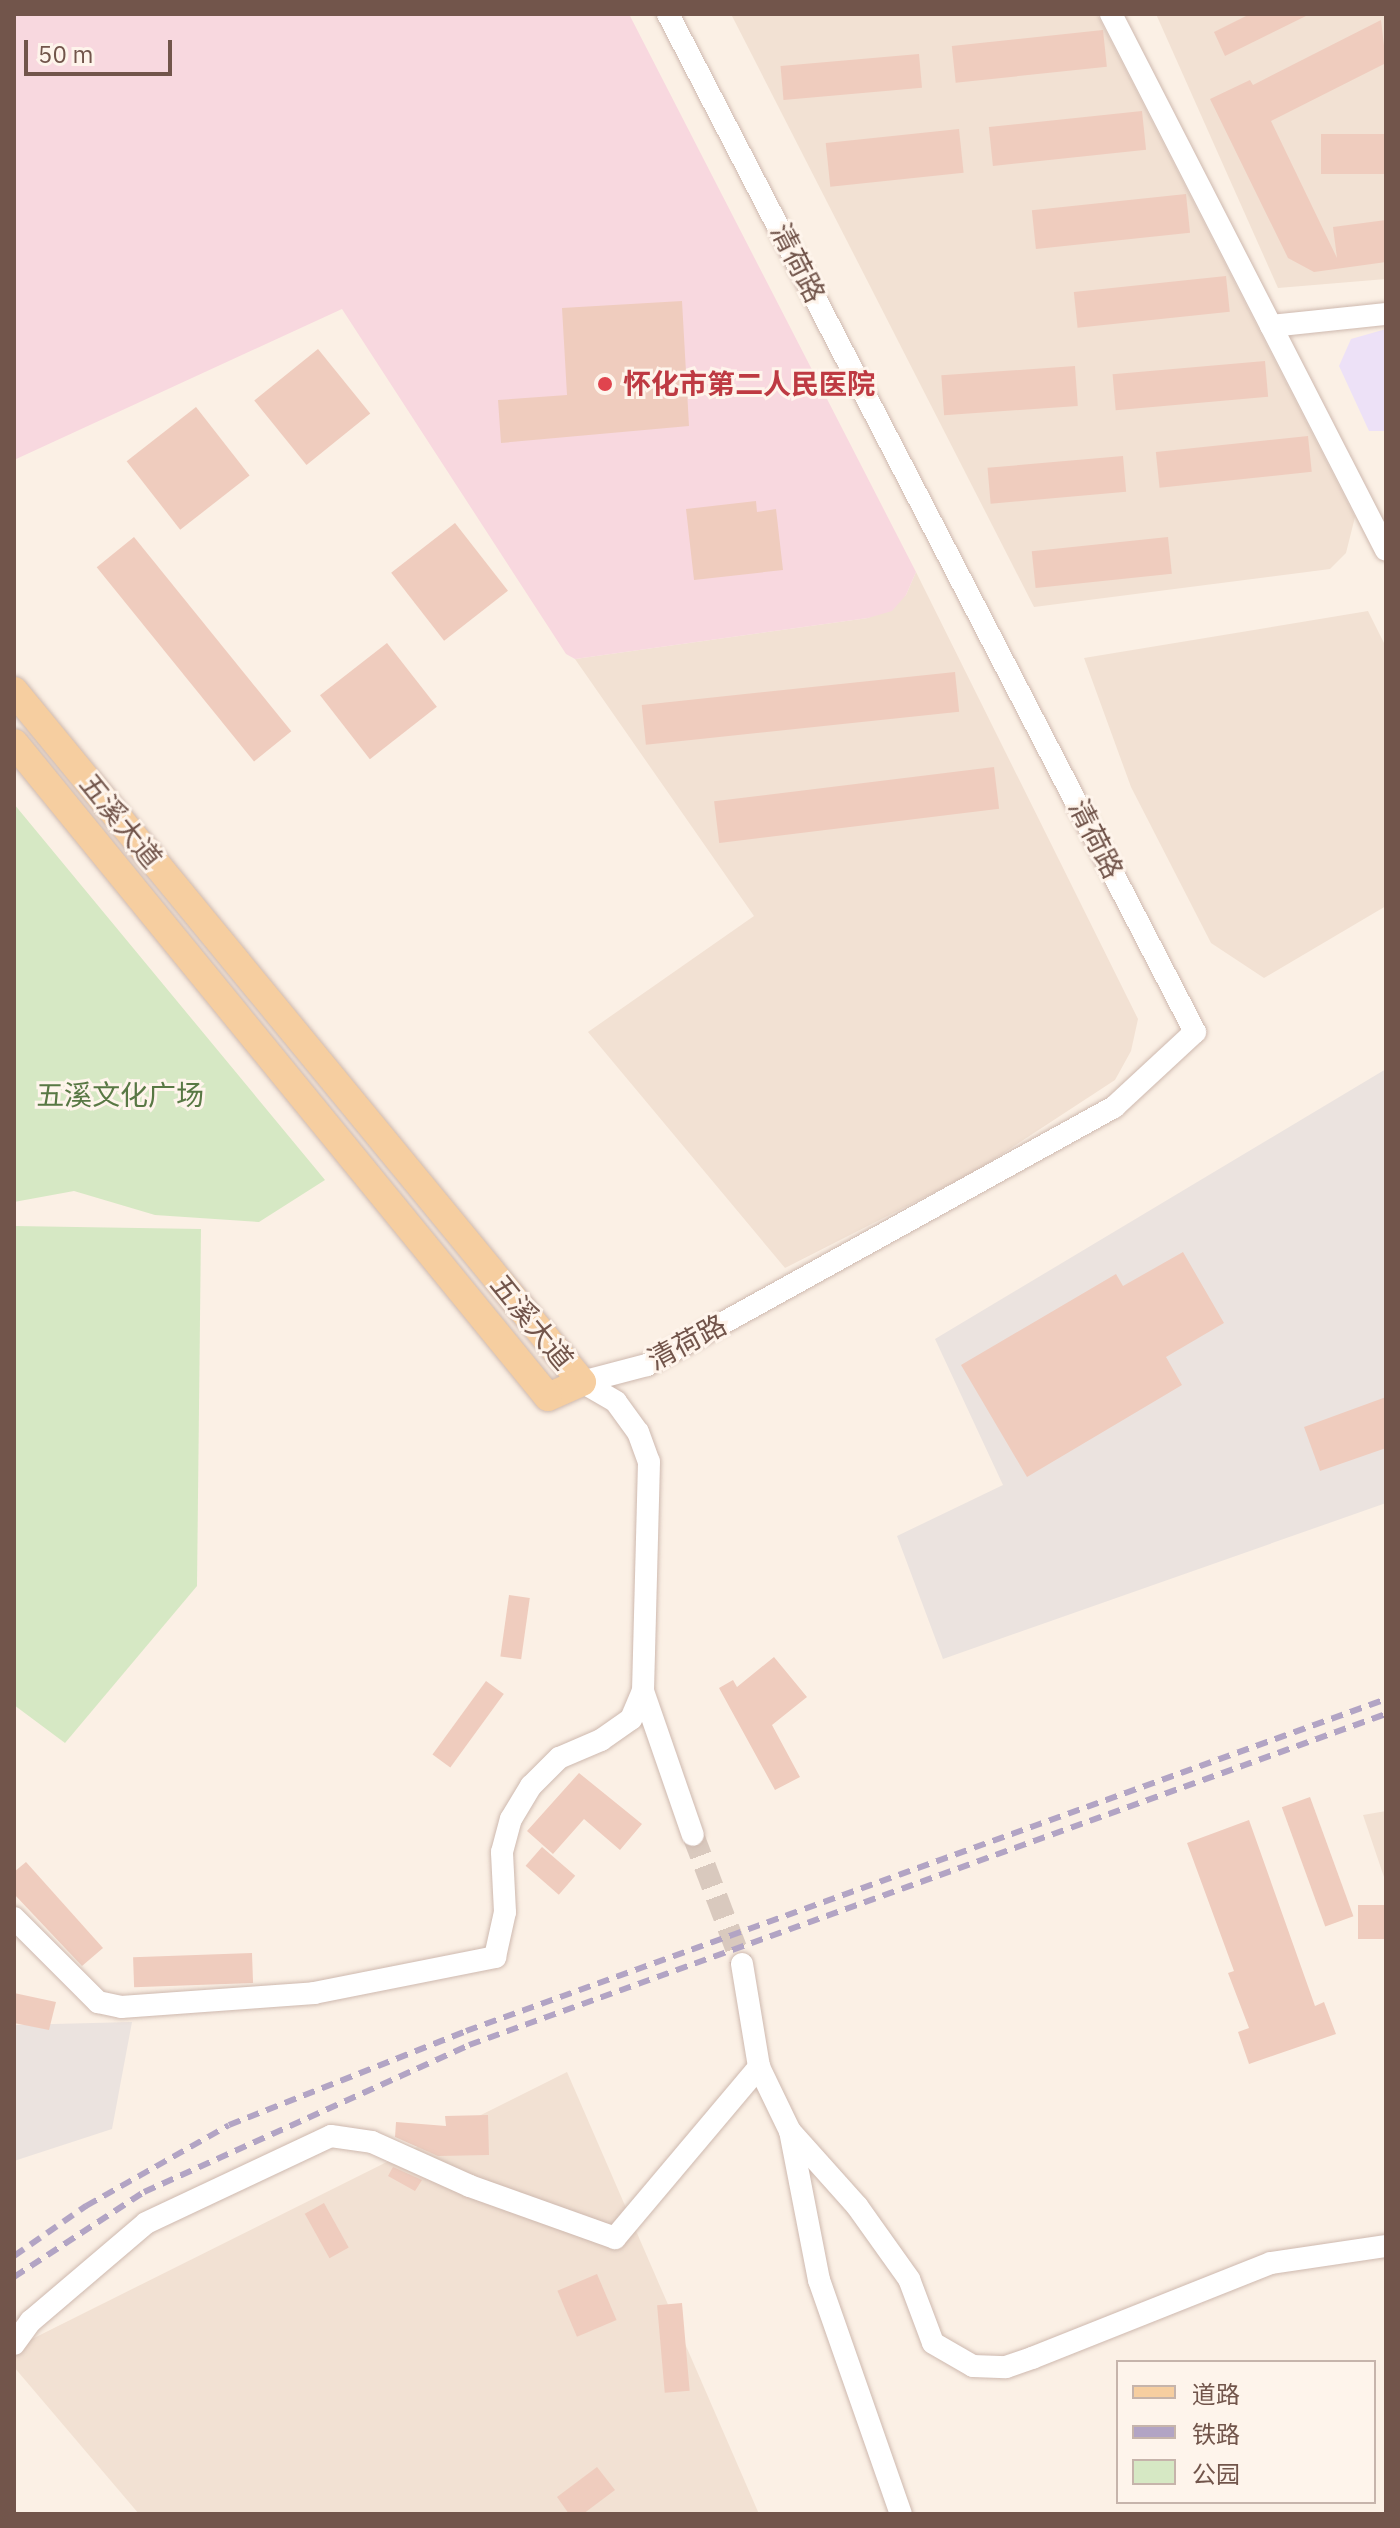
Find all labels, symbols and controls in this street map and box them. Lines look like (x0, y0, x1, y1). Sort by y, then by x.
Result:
scale bar (28, 24, 176, 74)
text: 50 m (38, 38, 93, 70)
street label: 清荷路 (764, 218, 832, 308)
place label: 怀化市第二人民医院 (623, 367, 875, 401)
marker: 怀化市第二人民医院 (594, 373, 616, 395)
street label: 五溪大道 (73, 767, 169, 875)
street label: 清荷路 (1062, 794, 1130, 884)
park label: 五溪文化广场 (36, 1078, 204, 1112)
street label: 五溪大道 (484, 1268, 580, 1376)
street label: 清荷路 (642, 1307, 732, 1377)
legend (1116, 2360, 1376, 2504)
text: 道路 (1192, 2378, 1240, 2410)
text: 铁路 (1192, 2418, 1240, 2450)
text: 公园 (1192, 2458, 1240, 2490)

